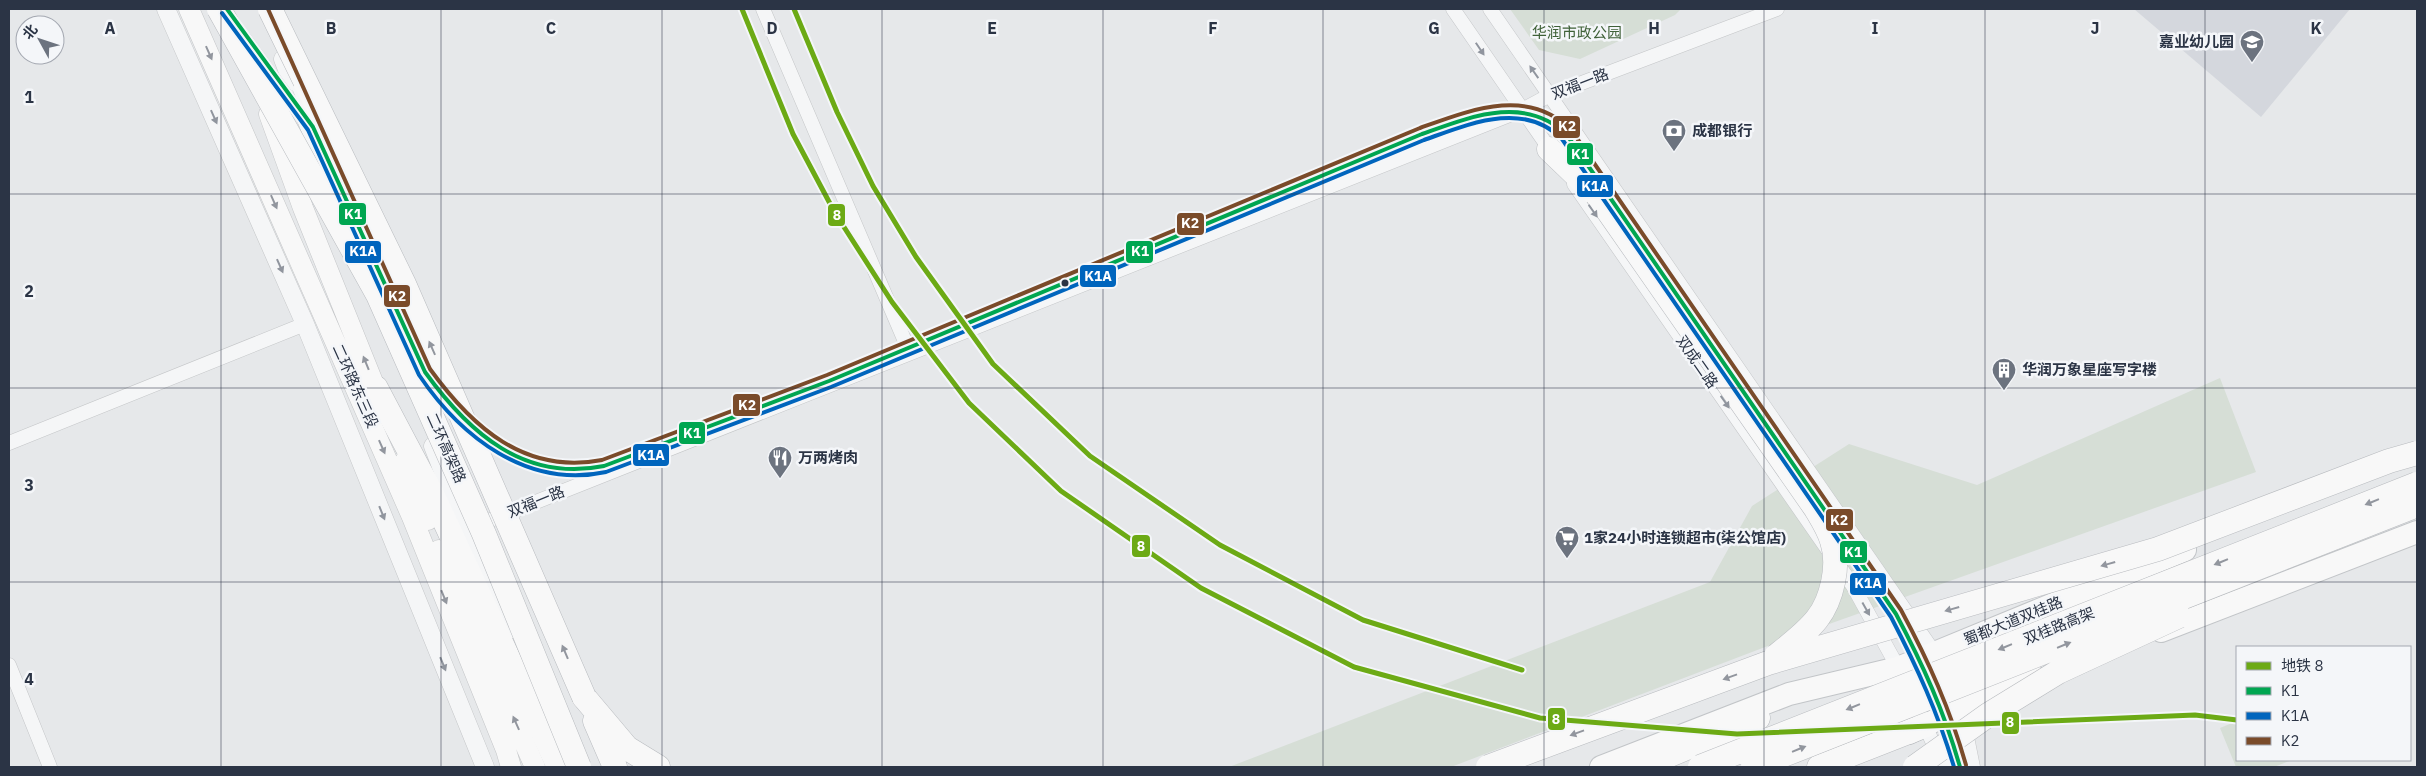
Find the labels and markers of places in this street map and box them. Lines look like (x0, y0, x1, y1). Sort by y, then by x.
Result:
school or university icon: 嘉业幼儿园 (2239, 29, 2265, 63)
place label: 嘉业幼儿园 (2159, 32, 2234, 51)
bank icon: 成都银行 (1661, 118, 1687, 152)
place label: 成都银行 (1692, 121, 1752, 140)
unlabelled marker (1060, 278, 1070, 288)
building icon: 华润万象星座写字楼 (1991, 357, 2017, 391)
place label: 华润万象星座写字楼 (2022, 360, 2157, 379)
restaurant icon: 万两烤肉 (767, 445, 793, 479)
place label: 万两烤肉 (798, 448, 858, 467)
supermarket icon: 1家24小时连锁超市(柒公馆店) (1554, 525, 1580, 559)
place label: 1家24小时连锁超市(柒公馆店) (1584, 528, 1786, 547)

